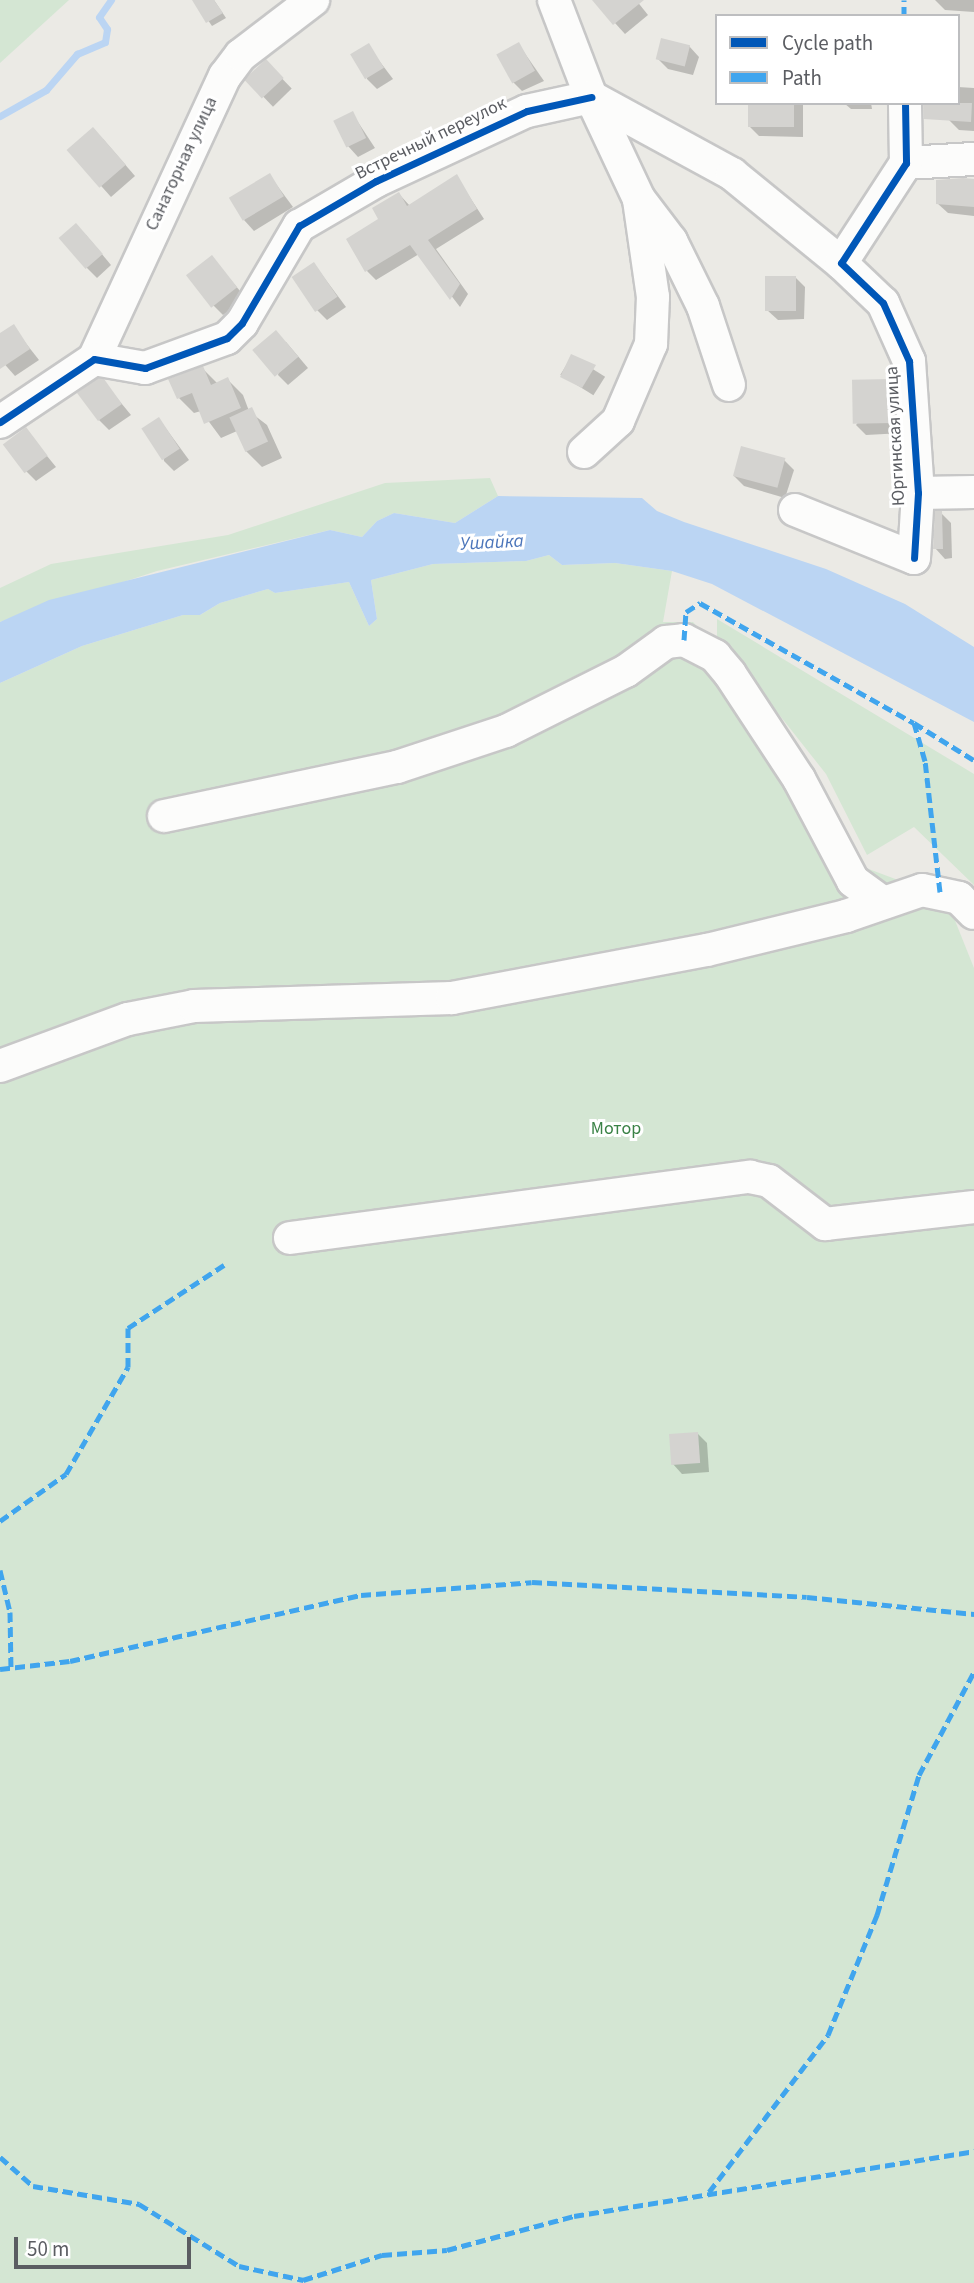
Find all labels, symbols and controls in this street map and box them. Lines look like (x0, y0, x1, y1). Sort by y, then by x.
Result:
legend (715, 14, 960, 105)
text: Cycle path (782, 28, 873, 58)
text: Path (782, 63, 822, 93)
street label: Встречный переулок (352, 93, 510, 185)
street label: Санаторная улица (142, 94, 222, 234)
street label: Юргинская улица (882, 365, 910, 507)
water label: Ушайка (460, 530, 524, 556)
park label: Мотор (591, 1118, 641, 1140)
scale bar (18, 2224, 194, 2268)
text: 50 m (27, 2234, 69, 2264)

